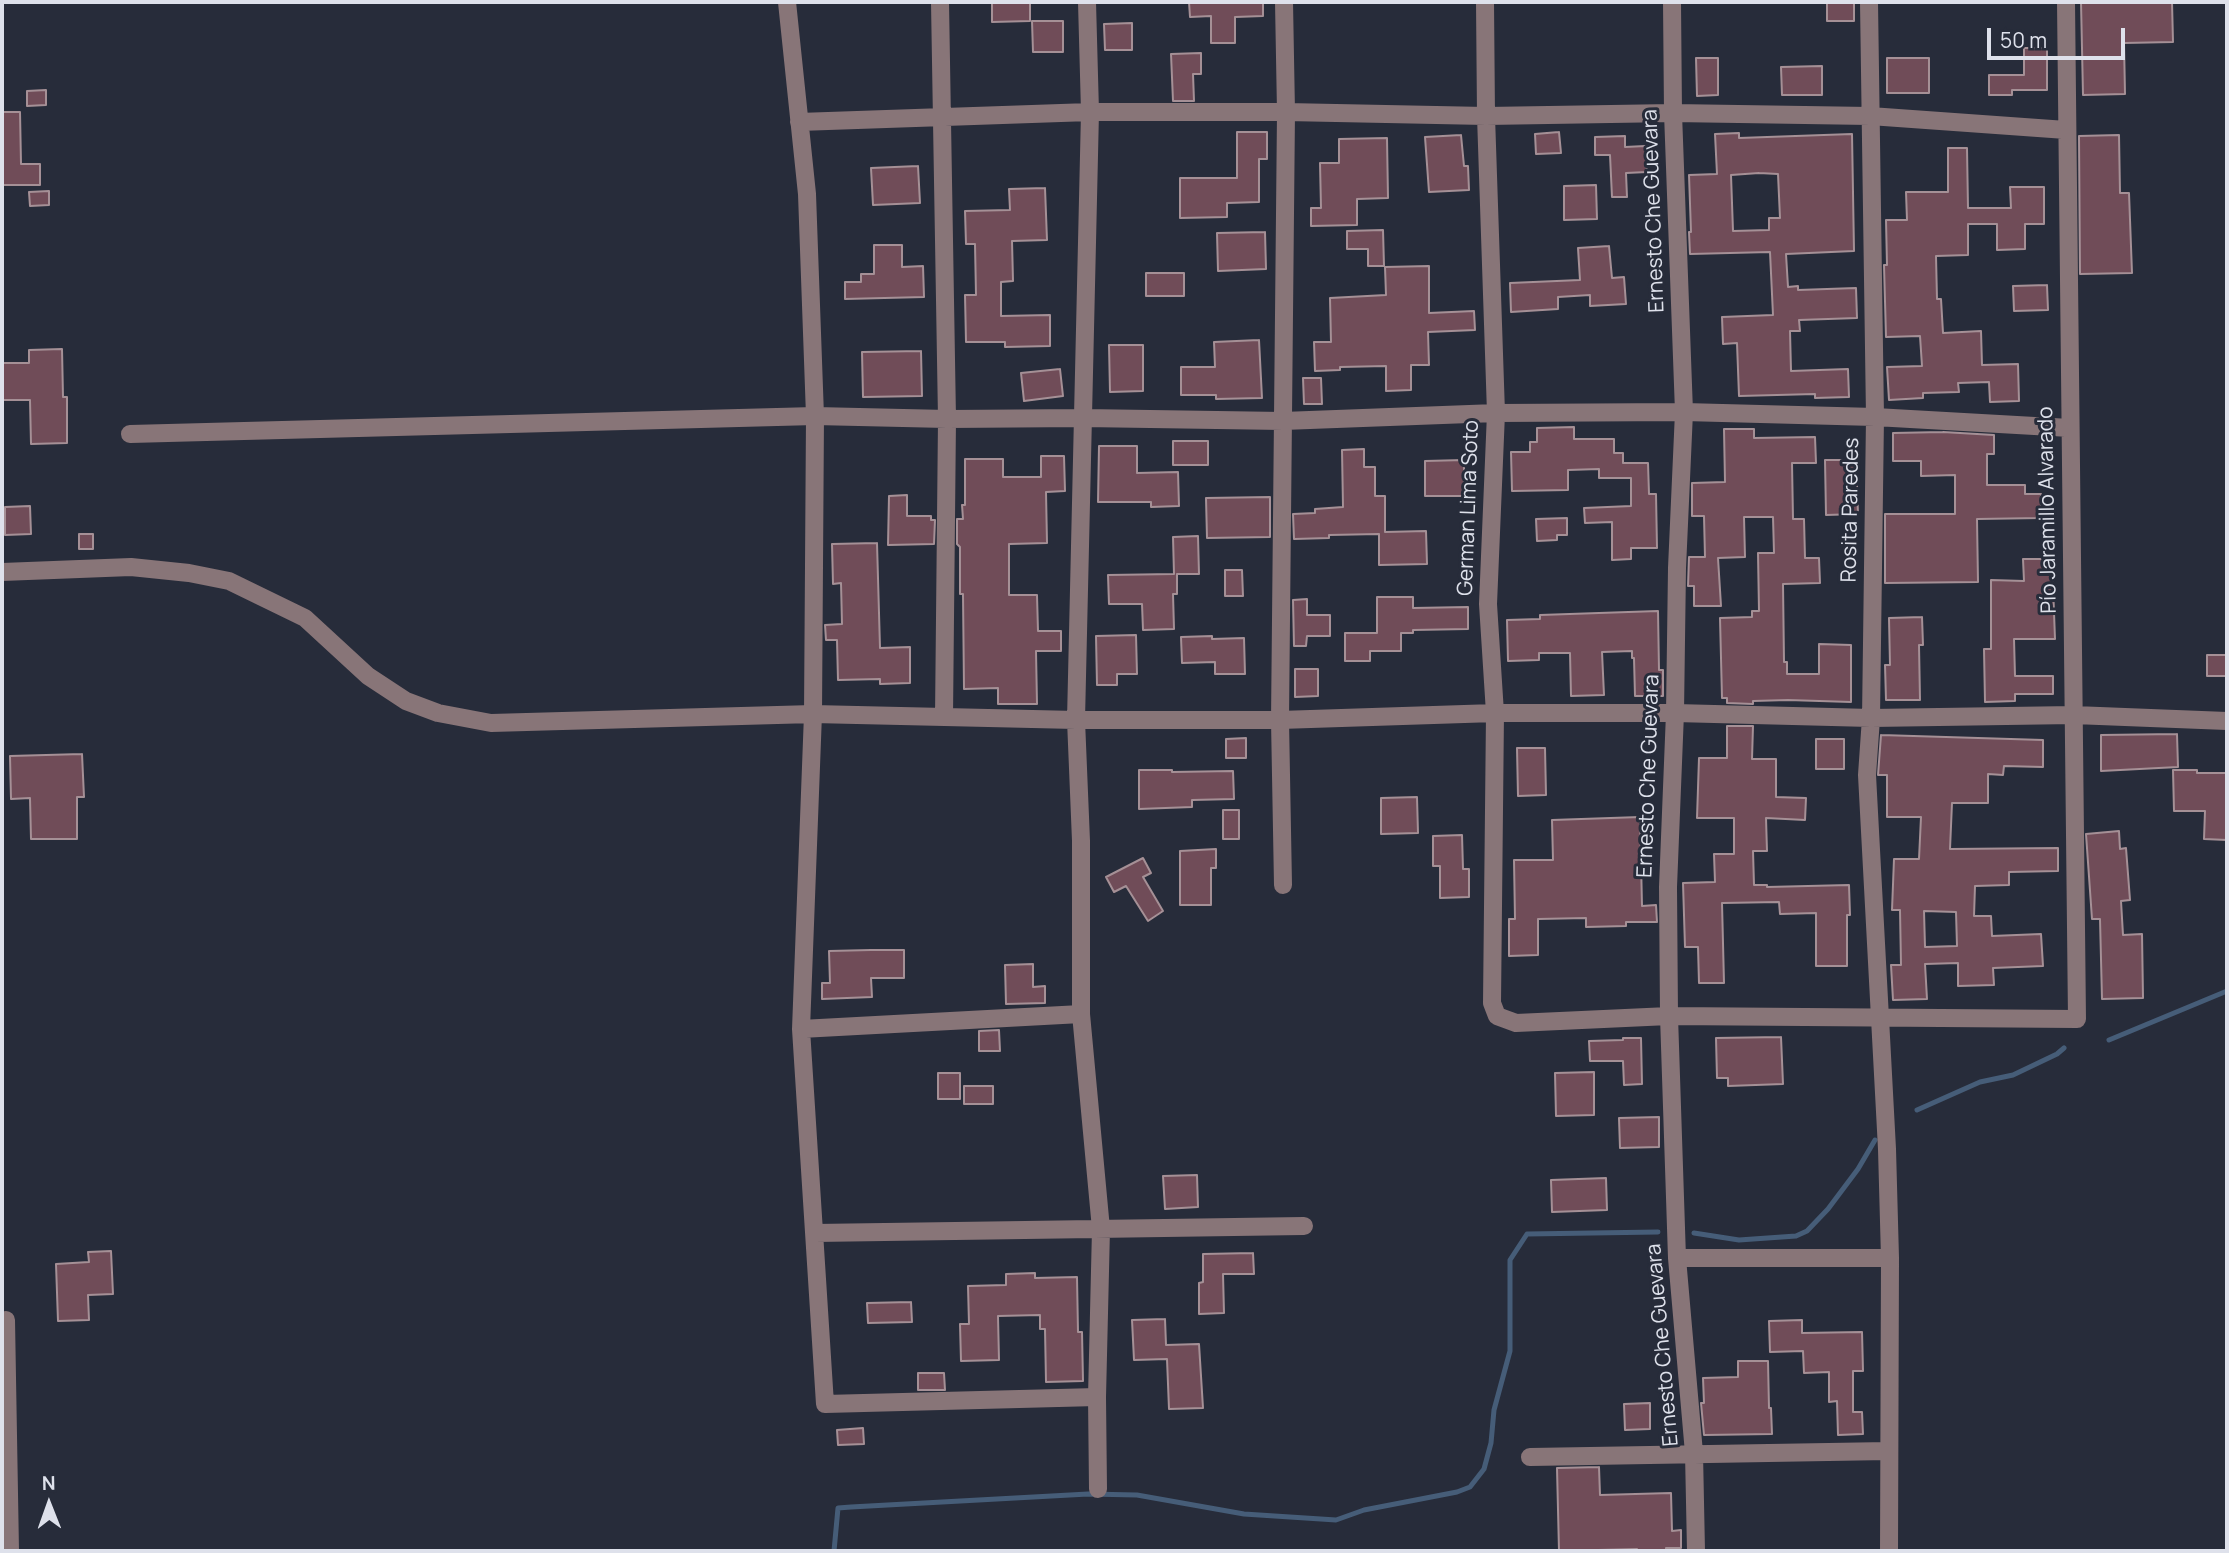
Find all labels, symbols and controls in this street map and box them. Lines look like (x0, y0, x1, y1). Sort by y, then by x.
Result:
scale bar (1991, 14, 2129, 58)
text: 50 m (2000, 26, 2047, 54)
street label: Ernesto Che Guevara (1638, 109, 1670, 313)
street label: Pío Jaramillo Alvarado (2034, 406, 2062, 614)
street label: German Lima Soto (1453, 420, 1485, 596)
street label: Rosita Paredes (1837, 437, 1865, 583)
street label: Ernesto Che Guevara (1633, 674, 1665, 878)
street label: Ernesto Che Guevara (1642, 1243, 1684, 1447)
north arrow (14, 1469, 84, 1539)
text: N (42, 1470, 56, 1496)

